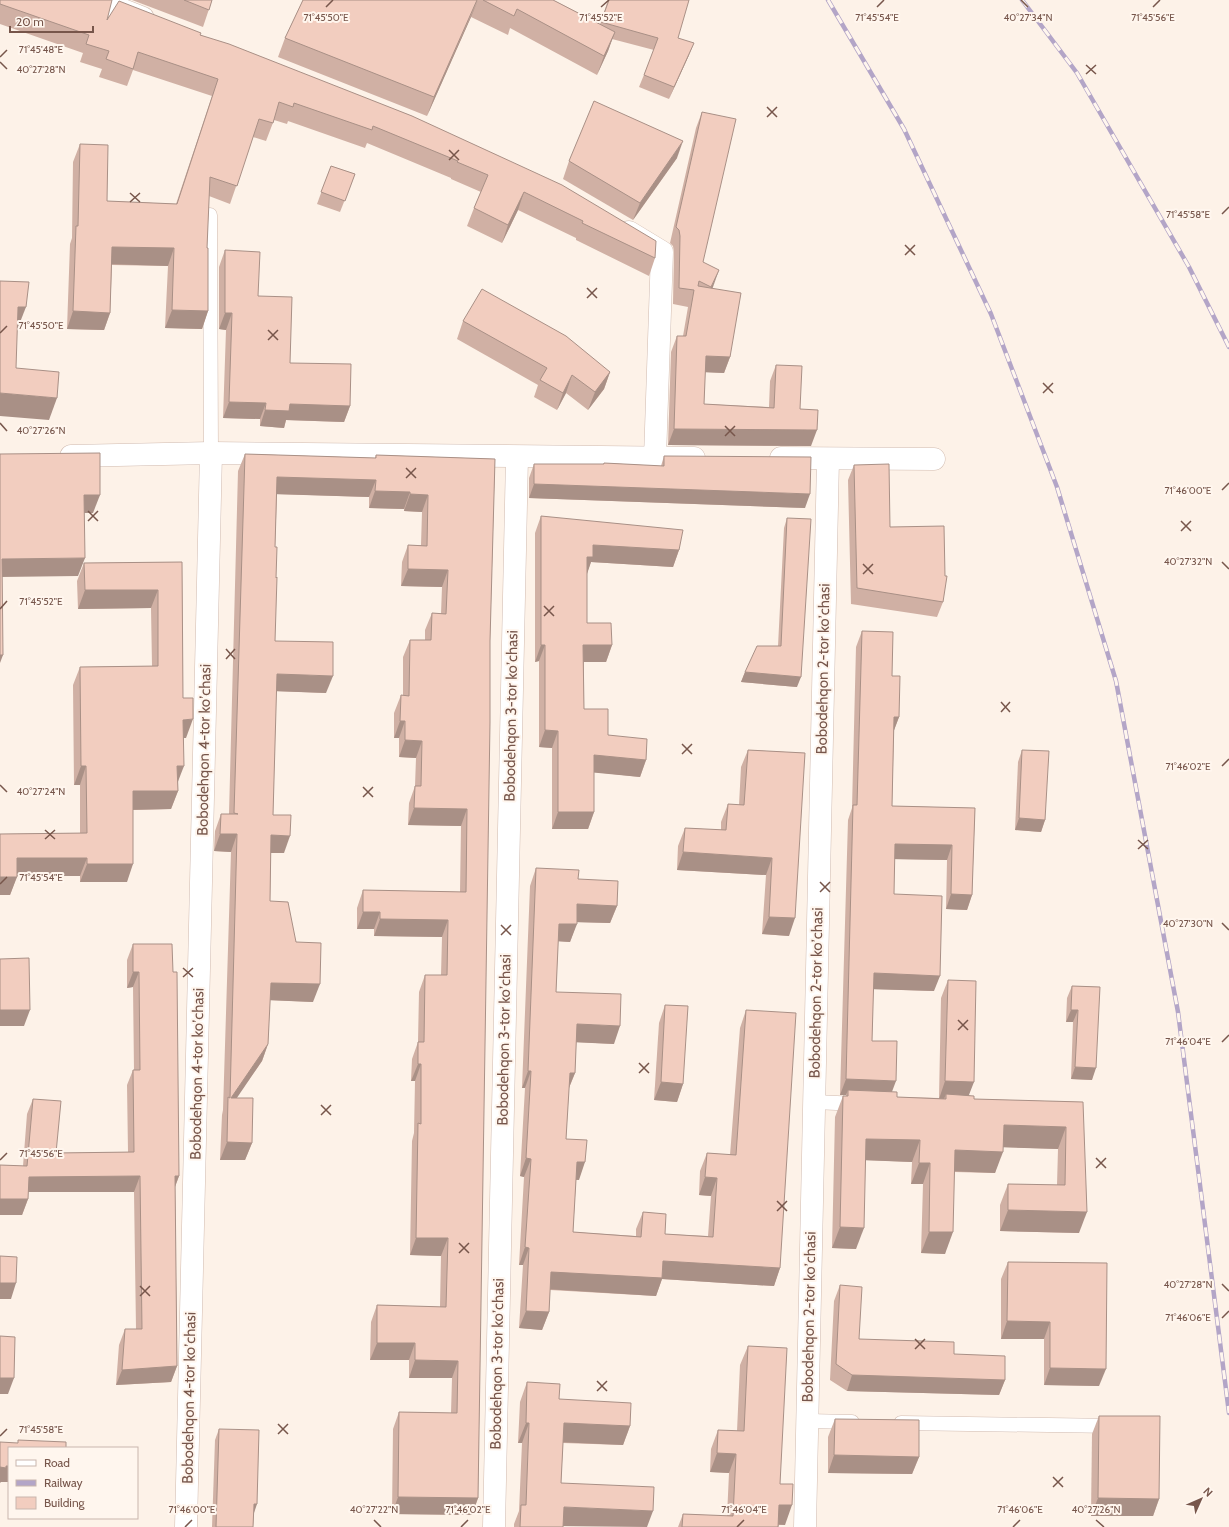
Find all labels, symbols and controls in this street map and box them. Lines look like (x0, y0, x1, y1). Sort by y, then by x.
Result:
scale bar (10, 8, 93, 34)
text: 71°45'50"E (304, 11, 349, 24)
text: 71°45'52"E (579, 11, 623, 24)
text: 71°45'54"E (855, 11, 899, 24)
text: 40°27'34"N (1004, 11, 1053, 24)
text: 71°45'56"E (1131, 11, 1175, 24)
text: 20 m (16, 14, 44, 29)
text: 71°45'48"E (19, 43, 64, 56)
text: 40°27'28"N (16, 63, 66, 76)
text: 71°45'58"E (1166, 208, 1210, 221)
text: 71°45'50"E (19, 319, 64, 332)
text: 40°27'26"N (17, 424, 65, 437)
text: 71°46'00"E (1165, 484, 1212, 497)
text: 40°27'32"N (1164, 555, 1212, 568)
street label: Bobodehqon 2-tor koʼchasi (813, 583, 833, 755)
text: 71°45'52"E (19, 595, 63, 608)
street label: Bobodehqon 3-tor koʼchasi (501, 630, 521, 802)
street label: Bobodehqon 4-tor koʼchasi (194, 664, 214, 836)
text: 71°46'02"E (1165, 760, 1211, 773)
text: 40°27'24"N (17, 785, 65, 798)
text: 71°45'54"E (19, 871, 63, 884)
street label: Bobodehqon 2-tor koʼchasi (806, 907, 826, 1079)
text: 40°27'30"N (1163, 917, 1213, 930)
street label: Bobodehqon 3-tor koʼchasi (494, 954, 514, 1126)
street label: Bobodehqon 4-tor koʼchasi (187, 988, 207, 1160)
text: 71°46'04"E (1165, 1035, 1211, 1048)
text: 71°45'56"E (19, 1147, 63, 1160)
street label: Bobodehqon 2-tor koʼchasi (799, 1231, 819, 1403)
street label: Bobodehqon 3-tor koʼchasi (487, 1278, 507, 1450)
text: 40°27'28"N (1163, 1278, 1213, 1291)
text: 71°46'06"E (1165, 1311, 1211, 1324)
street label: Bobodehqon 4-tor koʼchasi (179, 1312, 199, 1484)
text: 71°45'58"E (19, 1423, 63, 1436)
legend (8, 1447, 138, 1519)
text: Road (44, 1455, 70, 1470)
text: Railway (44, 1475, 82, 1490)
north arrow (1181, 1479, 1221, 1519)
text: N (1200, 1484, 1216, 1500)
text: Building (44, 1495, 86, 1510)
text: 71°46'00"E (169, 1503, 216, 1516)
text: 40°27'22"N (350, 1503, 398, 1516)
text: 71°46'02"E (445, 1503, 491, 1516)
text: 71°46'04"E (721, 1503, 767, 1516)
text: 71°46'06"E (997, 1503, 1043, 1516)
text: 40°27'26"N (1072, 1503, 1120, 1516)

